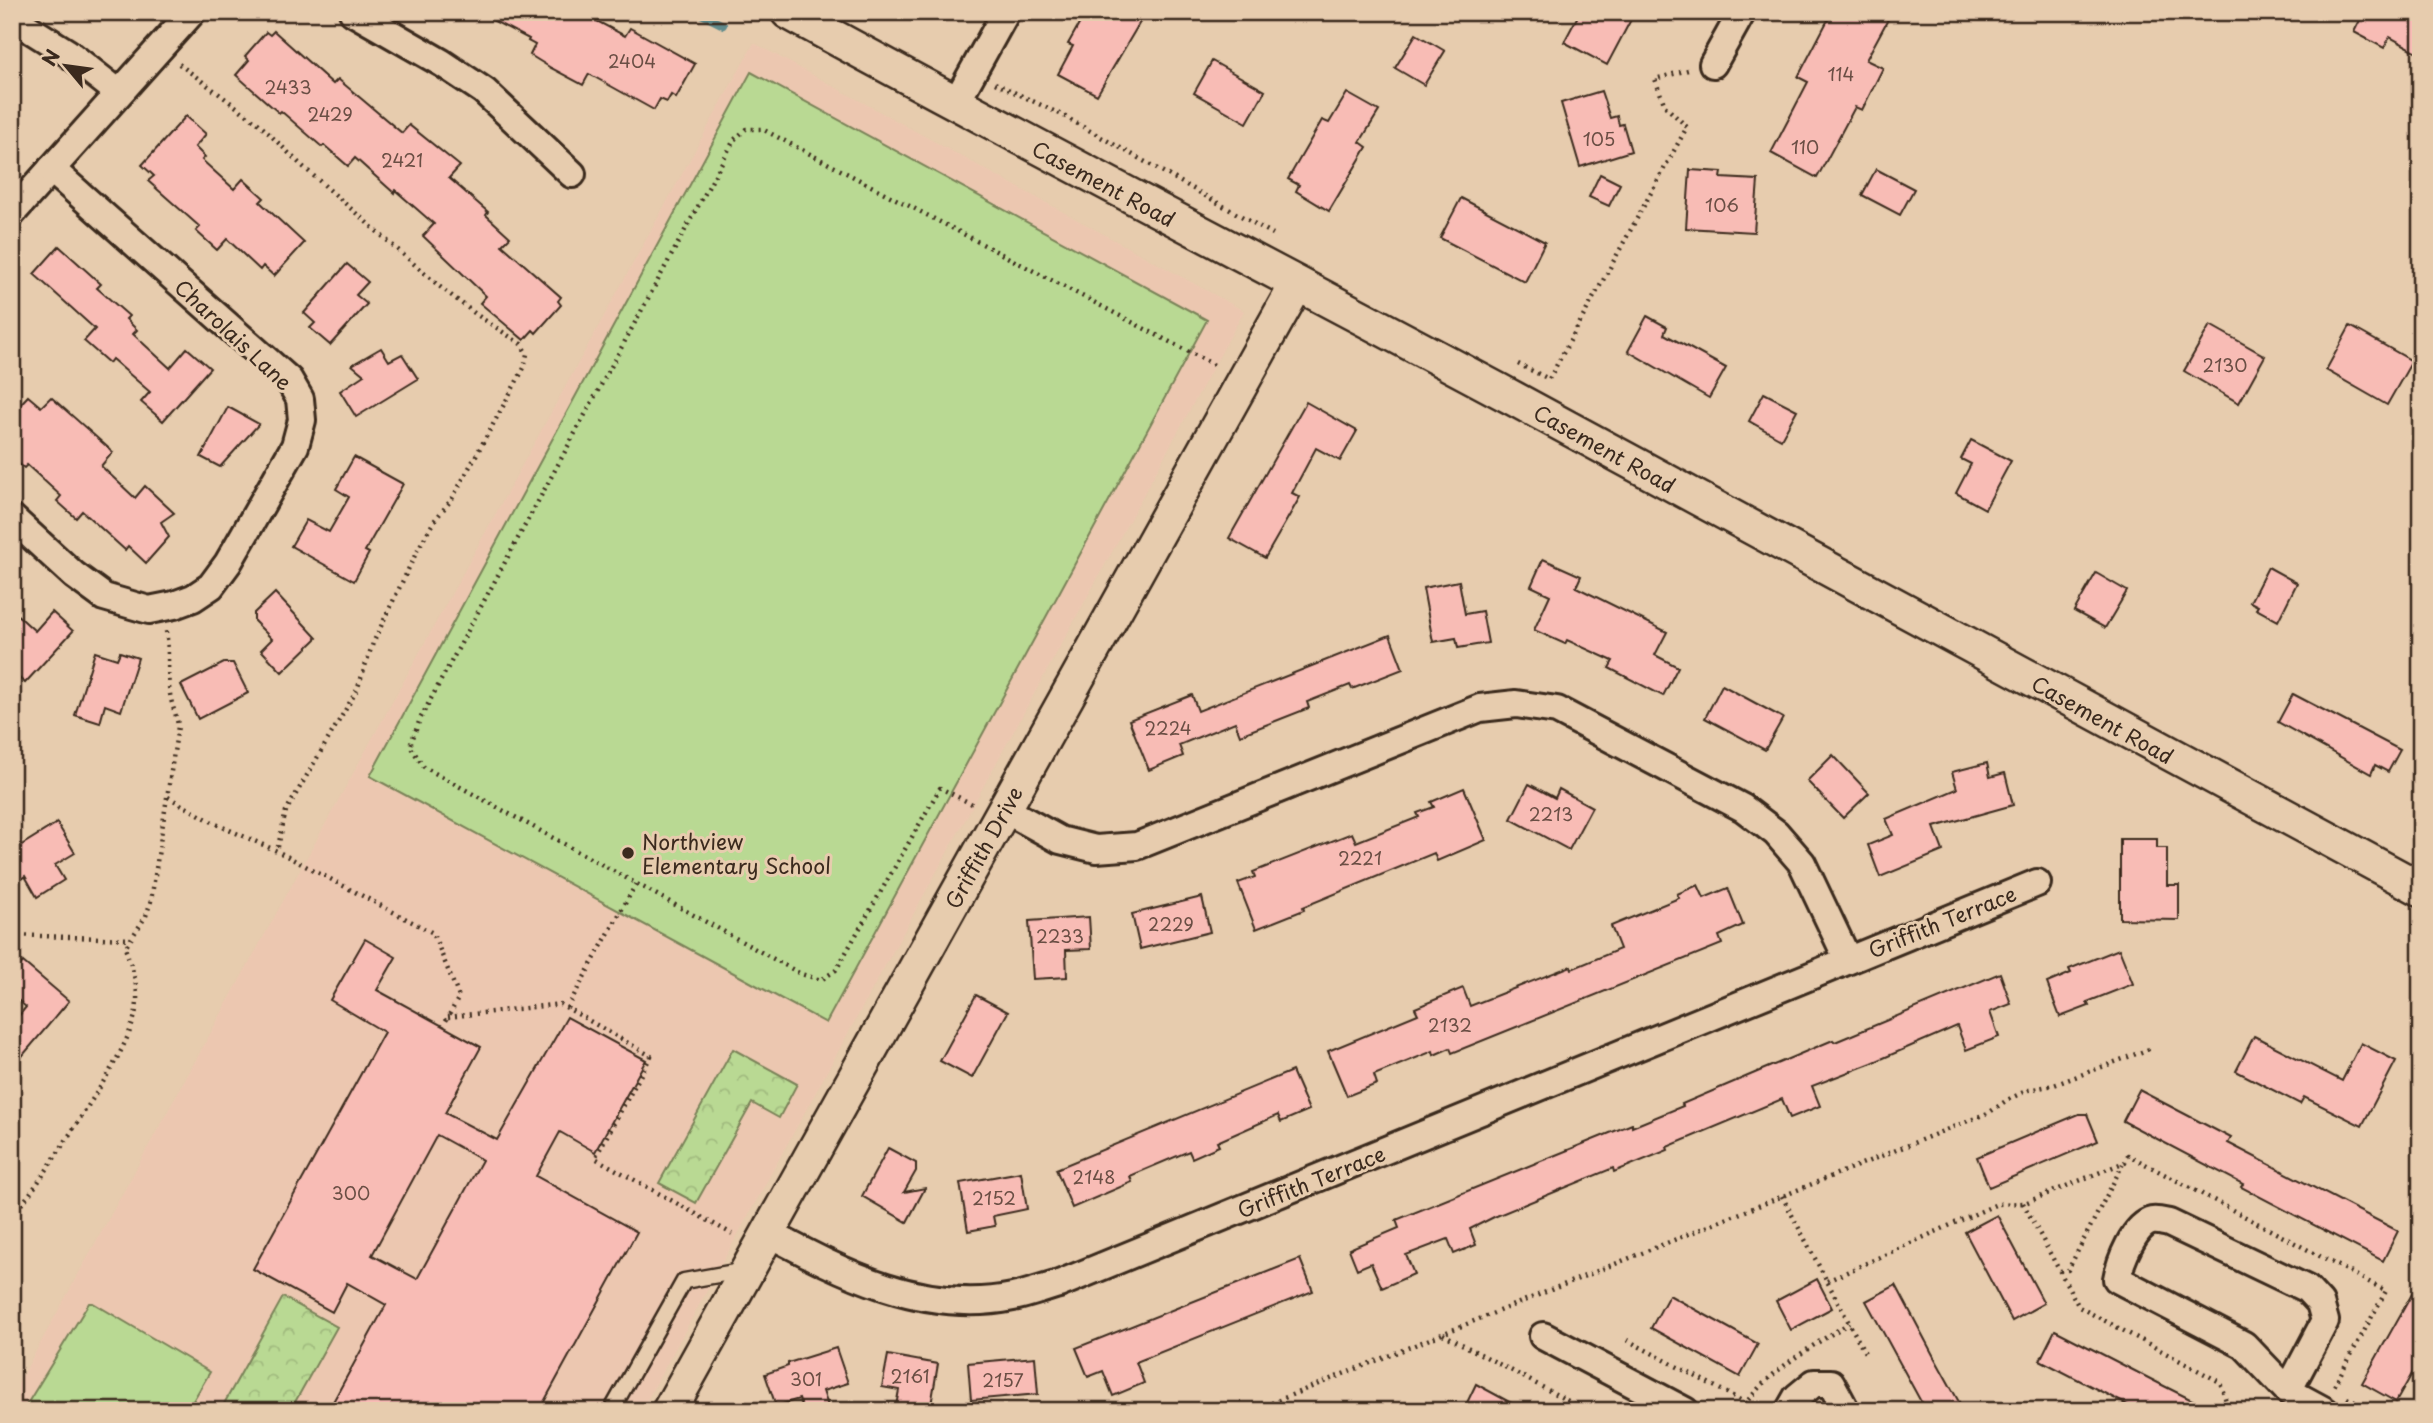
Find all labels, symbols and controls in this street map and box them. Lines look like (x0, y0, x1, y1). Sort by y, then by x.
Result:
north arrow (32, 32, 102, 102)
text: N (34, 44, 66, 71)
house number: 2404 (608, 47, 656, 74)
house number: 114 (1828, 60, 1854, 87)
house number: 2433 (265, 73, 311, 100)
house number: 2429 (307, 100, 353, 127)
house number: 105 (1583, 125, 1615, 152)
street label: Casement Road (1027, 132, 1181, 234)
house number: 110 (1791, 133, 1819, 160)
house number: 2421 (381, 146, 423, 173)
house number: 106 (1705, 191, 1739, 218)
street label: Charolais Lane (168, 271, 300, 397)
house number: 2130 (2203, 351, 2247, 378)
street label: Casement Road (1528, 396, 1682, 500)
street label: Casement Road (2026, 667, 2180, 771)
house number: 2224 (1144, 714, 1192, 741)
street label: Griffith Drive (936, 780, 1030, 914)
house number: 2213 (1529, 800, 1573, 827)
place label: Northview Elementary School (642, 825, 831, 881)
house number: 2221 (1338, 844, 1382, 871)
marker: Northview Elementary School (620, 845, 636, 861)
street label: Griffith Terrace (1863, 877, 2021, 965)
house number: 2229 (1148, 910, 1194, 937)
house number: 2233 (1036, 922, 1084, 949)
house number: 2132 (1428, 1011, 1472, 1038)
street label: Griffith Terrace (1232, 1137, 1390, 1225)
house number: 2148 (1073, 1163, 1115, 1190)
house number: 300 (332, 1179, 370, 1206)
house number: 2152 (972, 1184, 1016, 1211)
house number: 2161 (891, 1362, 929, 1389)
house number: 301 (790, 1365, 822, 1392)
house number: 2157 (982, 1366, 1024, 1393)

